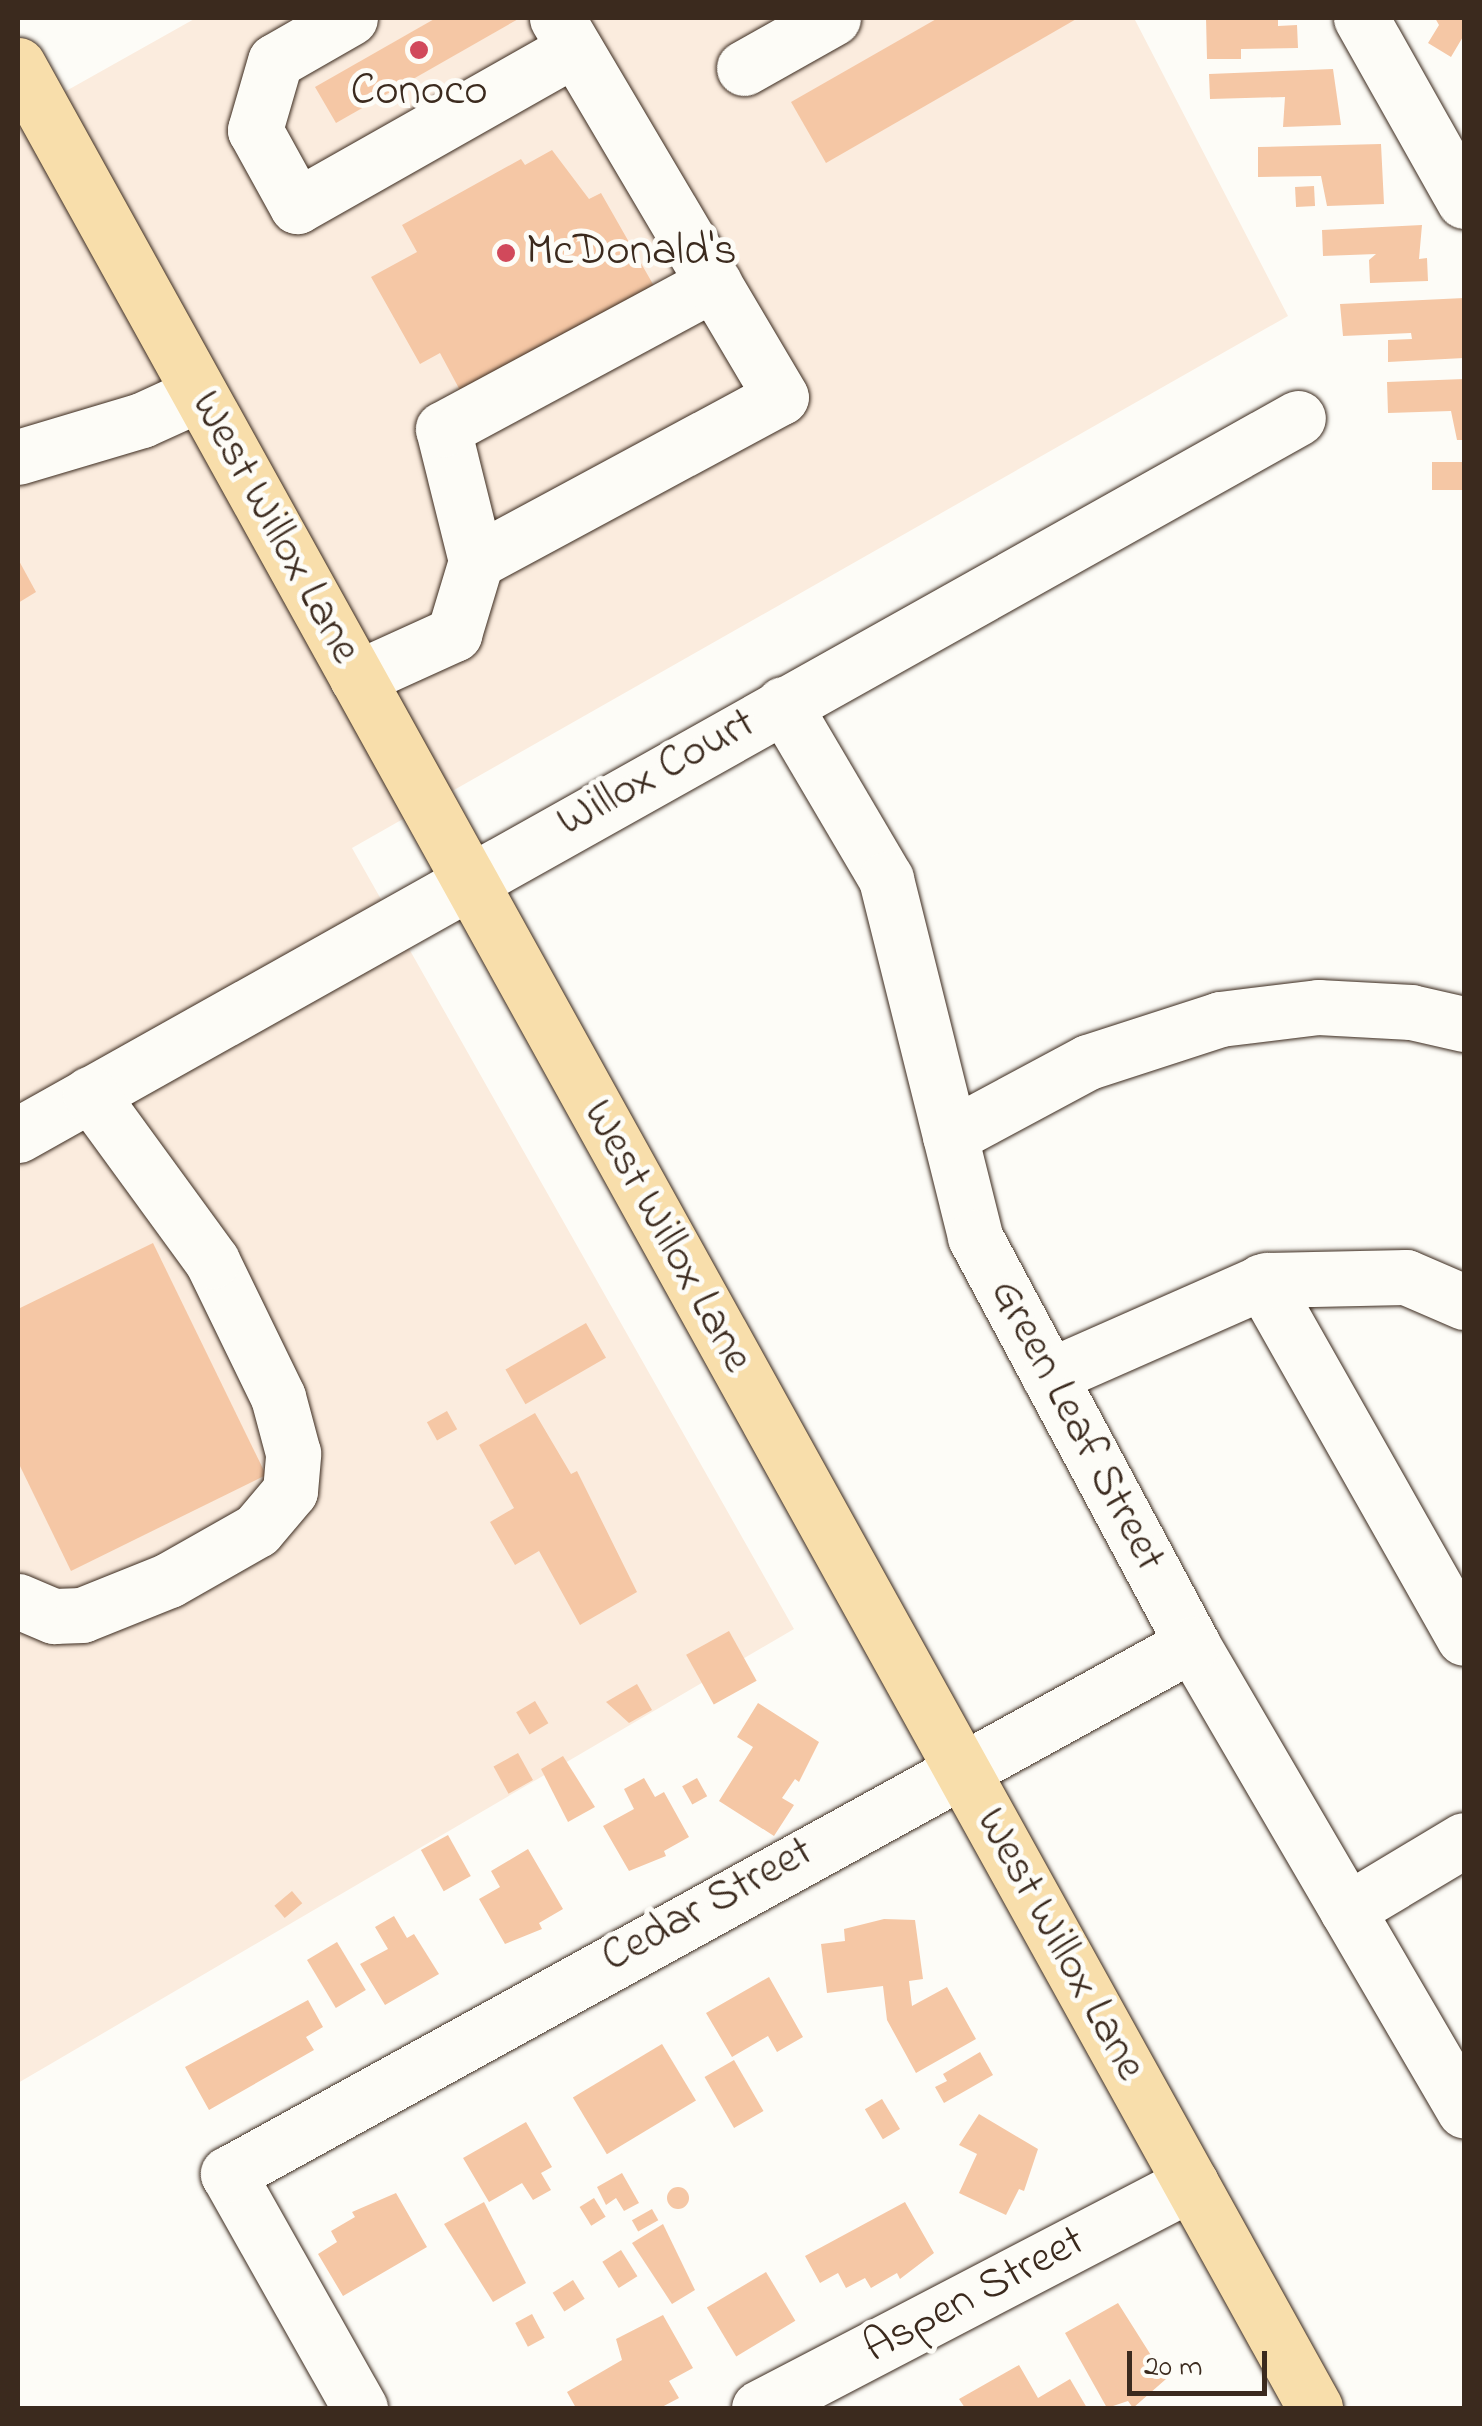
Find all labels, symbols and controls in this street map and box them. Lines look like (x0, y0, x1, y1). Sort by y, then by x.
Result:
marker: Conoco (408, 39, 430, 61)
place label: Conoco (350, 66, 488, 120)
place label: McDonald's (526, 226, 737, 280)
marker: McDonald's (495, 242, 517, 264)
street label: West Willox Lane (177, 383, 371, 673)
street label: Willox Court (549, 698, 765, 850)
street label: West Willox Lane (569, 1092, 763, 1382)
street label: Green Leaf Street (976, 1271, 1176, 1581)
street label: West Willox Lane (962, 1800, 1156, 2090)
street label: Cedar Street (593, 1826, 823, 1986)
street label: Aspen Street (855, 2215, 1095, 2377)
scale bar (1132, 2331, 1272, 2393)
text: 20 m (1144, 2346, 1203, 2390)

